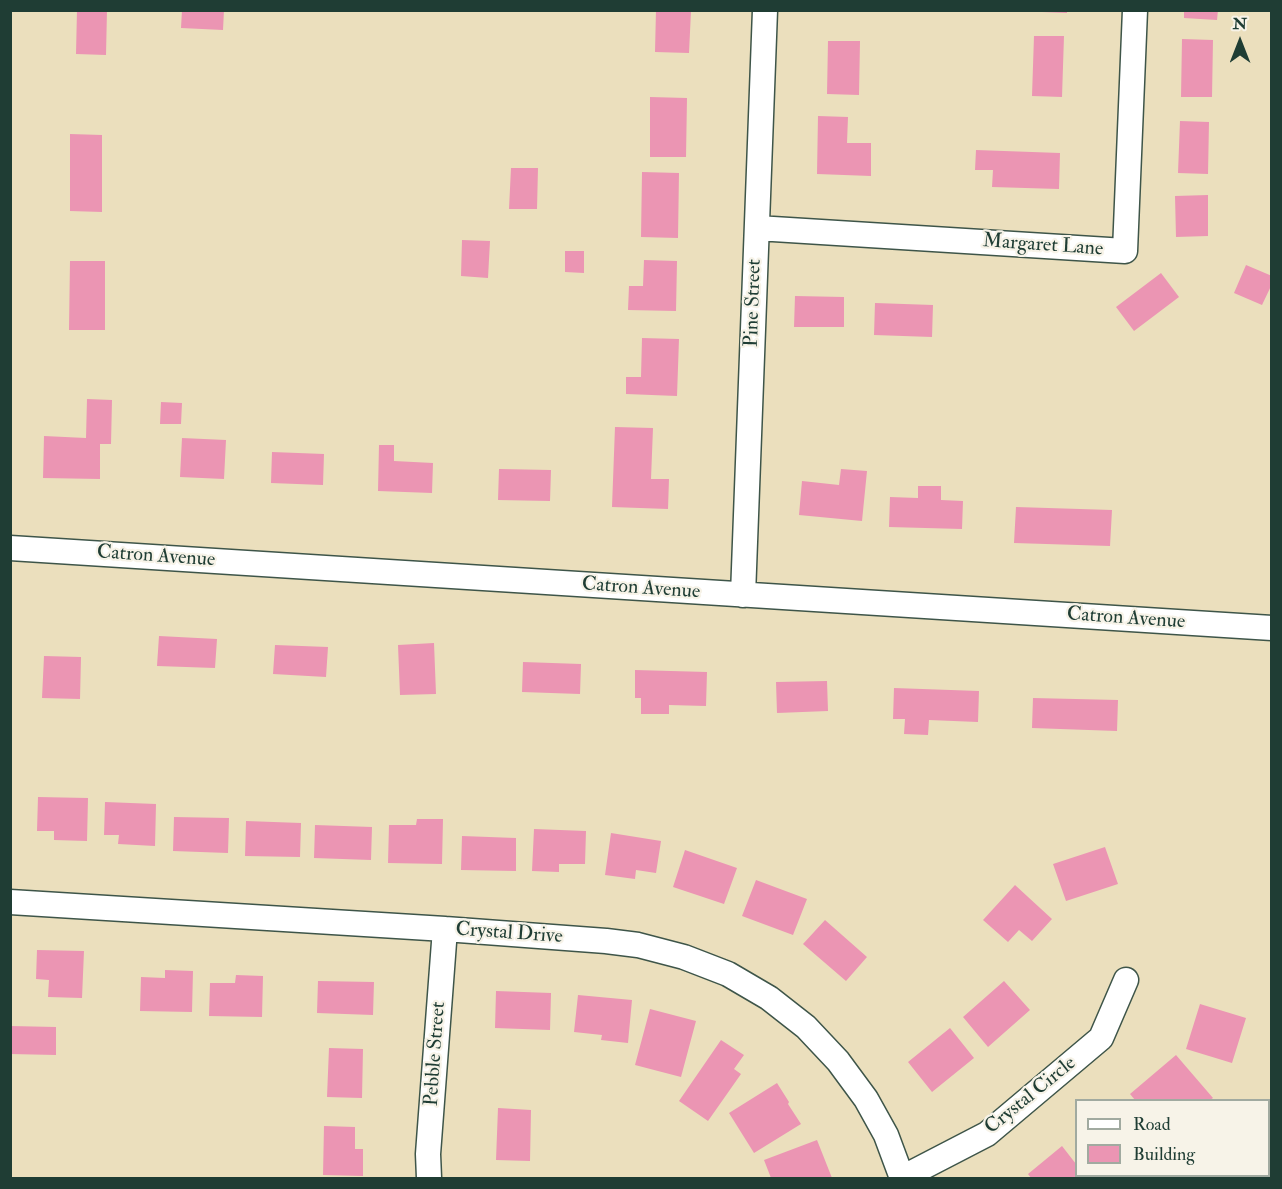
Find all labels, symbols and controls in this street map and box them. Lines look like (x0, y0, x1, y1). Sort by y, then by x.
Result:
north arrow (1210, 12, 1270, 72)
text: N (1233, 14, 1247, 34)
street label: Margaret Lane (982, 230, 1104, 262)
street label: Pine Street (740, 259, 768, 347)
street label: Catron Avenue (96, 541, 216, 573)
street label: Catron Avenue (581, 573, 701, 605)
street label: Catron Avenue (1066, 603, 1186, 635)
street label: Crystal Drive (455, 918, 563, 950)
street label: Pebble Street (420, 1001, 452, 1107)
street label: Crystal Circle (981, 1052, 1081, 1140)
legend (1075, 1099, 1270, 1177)
text: Road (1133, 1113, 1171, 1136)
text: Building (1133, 1143, 1195, 1166)

